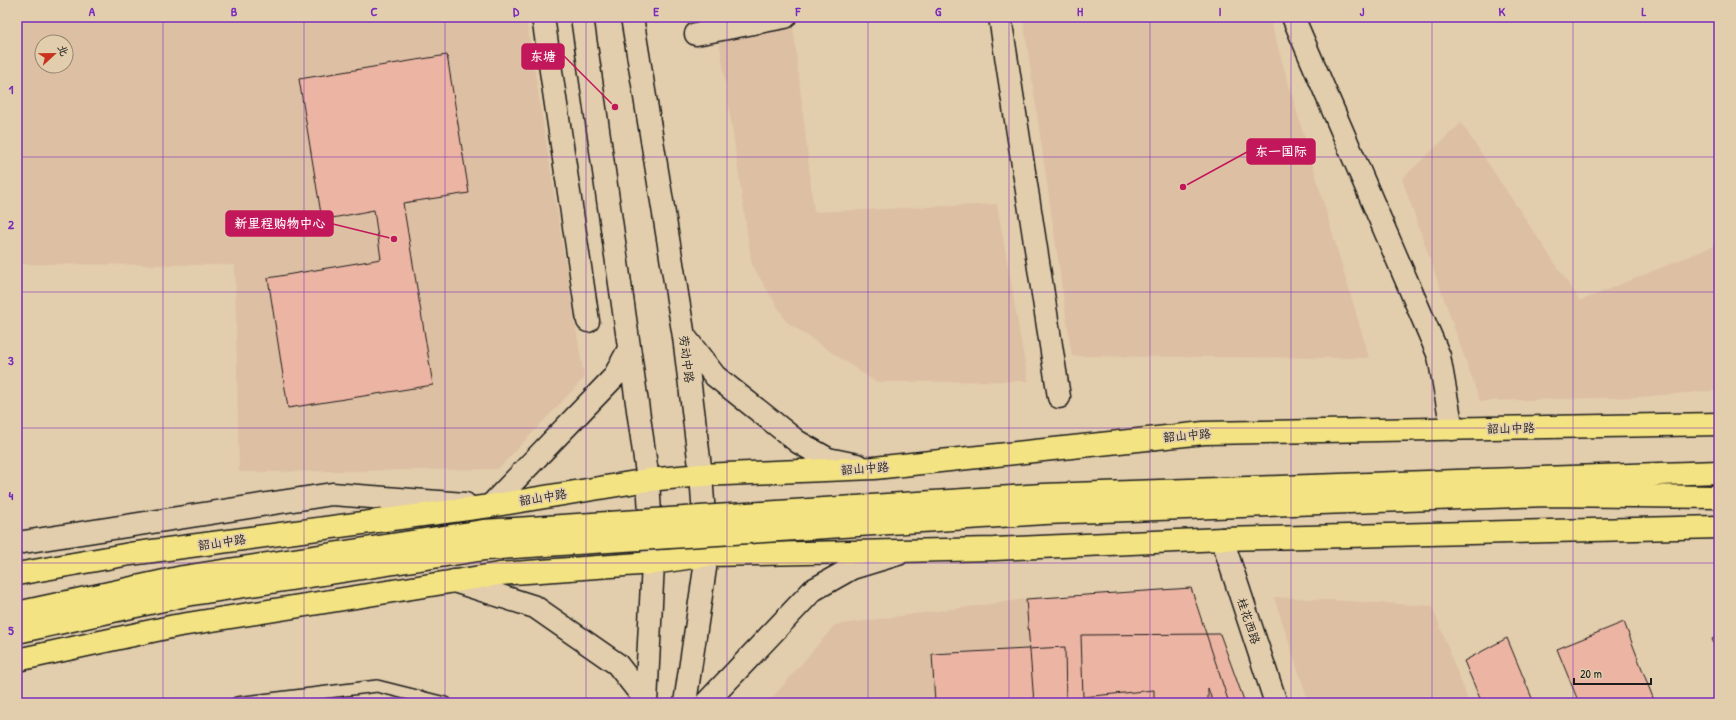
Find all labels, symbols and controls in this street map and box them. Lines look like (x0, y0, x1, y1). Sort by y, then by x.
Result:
text: A (89, 2, 96, 20)
text: B (231, 2, 238, 20)
text: C (370, 2, 378, 20)
text: D (513, 2, 520, 20)
text: E (653, 2, 659, 20)
text: F (795, 2, 802, 20)
text: G (935, 2, 942, 20)
text: H (1077, 2, 1083, 20)
text: I (1218, 2, 1222, 20)
text: J (1360, 2, 1365, 20)
text: K (1499, 2, 1506, 20)
text: L (1642, 2, 1647, 20)
north arrow (34, 34, 74, 74)
text: 北 (55, 43, 72, 58)
callout: 东塘 (522, 44, 564, 69)
text: 东塘 (530, 47, 556, 65)
text: 1 (9, 80, 14, 98)
callout: 东一国际 (1247, 139, 1315, 164)
text: 东一国际 (1255, 142, 1307, 160)
callout: 新里程购物中心 (226, 211, 333, 236)
text: 新里程购物中心 (234, 214, 326, 232)
text: 2 (8, 215, 15, 233)
street label: 劳动中路 (676, 334, 698, 384)
text: 3 (8, 351, 14, 369)
street label: 韶山中路 (1487, 419, 1535, 437)
street label: 韶山中路 (1162, 424, 1212, 446)
street label: 韶山中路 (840, 458, 890, 478)
street label: 韶山中路 (518, 485, 568, 509)
text: 4 (9, 486, 14, 504)
street label: 韶山中路 (197, 530, 247, 554)
street label: 桂花西路 (1233, 596, 1265, 646)
text: 5 (8, 621, 14, 639)
scale bar (1574, 660, 1651, 686)
text: 20 m (1580, 665, 1602, 682)

